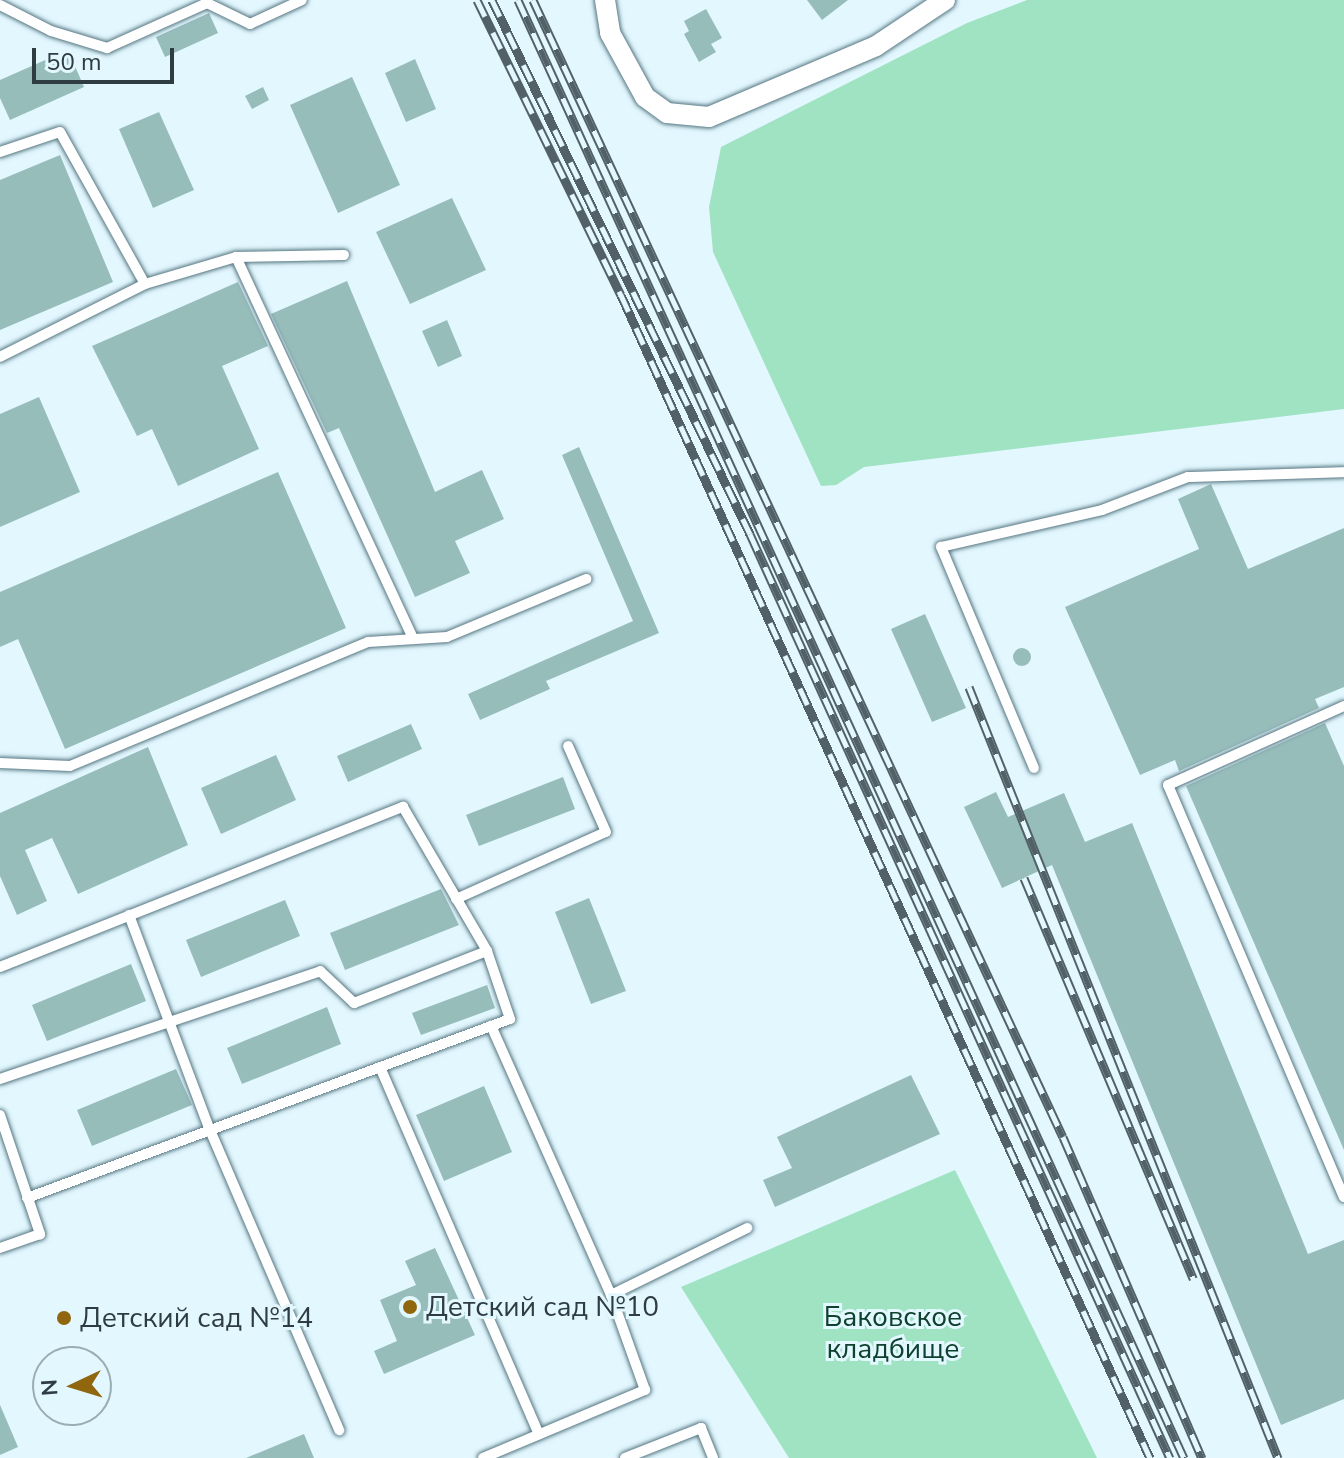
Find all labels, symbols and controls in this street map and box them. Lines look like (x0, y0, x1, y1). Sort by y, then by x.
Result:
scale bar (36, 32, 178, 82)
text: 50 m (46, 46, 102, 78)
place label: Детский сад №10 (426, 1290, 659, 1324)
marker: Детский сад №10 (401, 1298, 419, 1316)
park label: Баковское кладбище (824, 1300, 962, 1366)
place label: Детский сад №14 (80, 1301, 313, 1335)
marker: Детский сад №14 (55, 1309, 73, 1327)
north arrow (32, 1346, 112, 1426)
text: N (35, 1378, 66, 1397)

